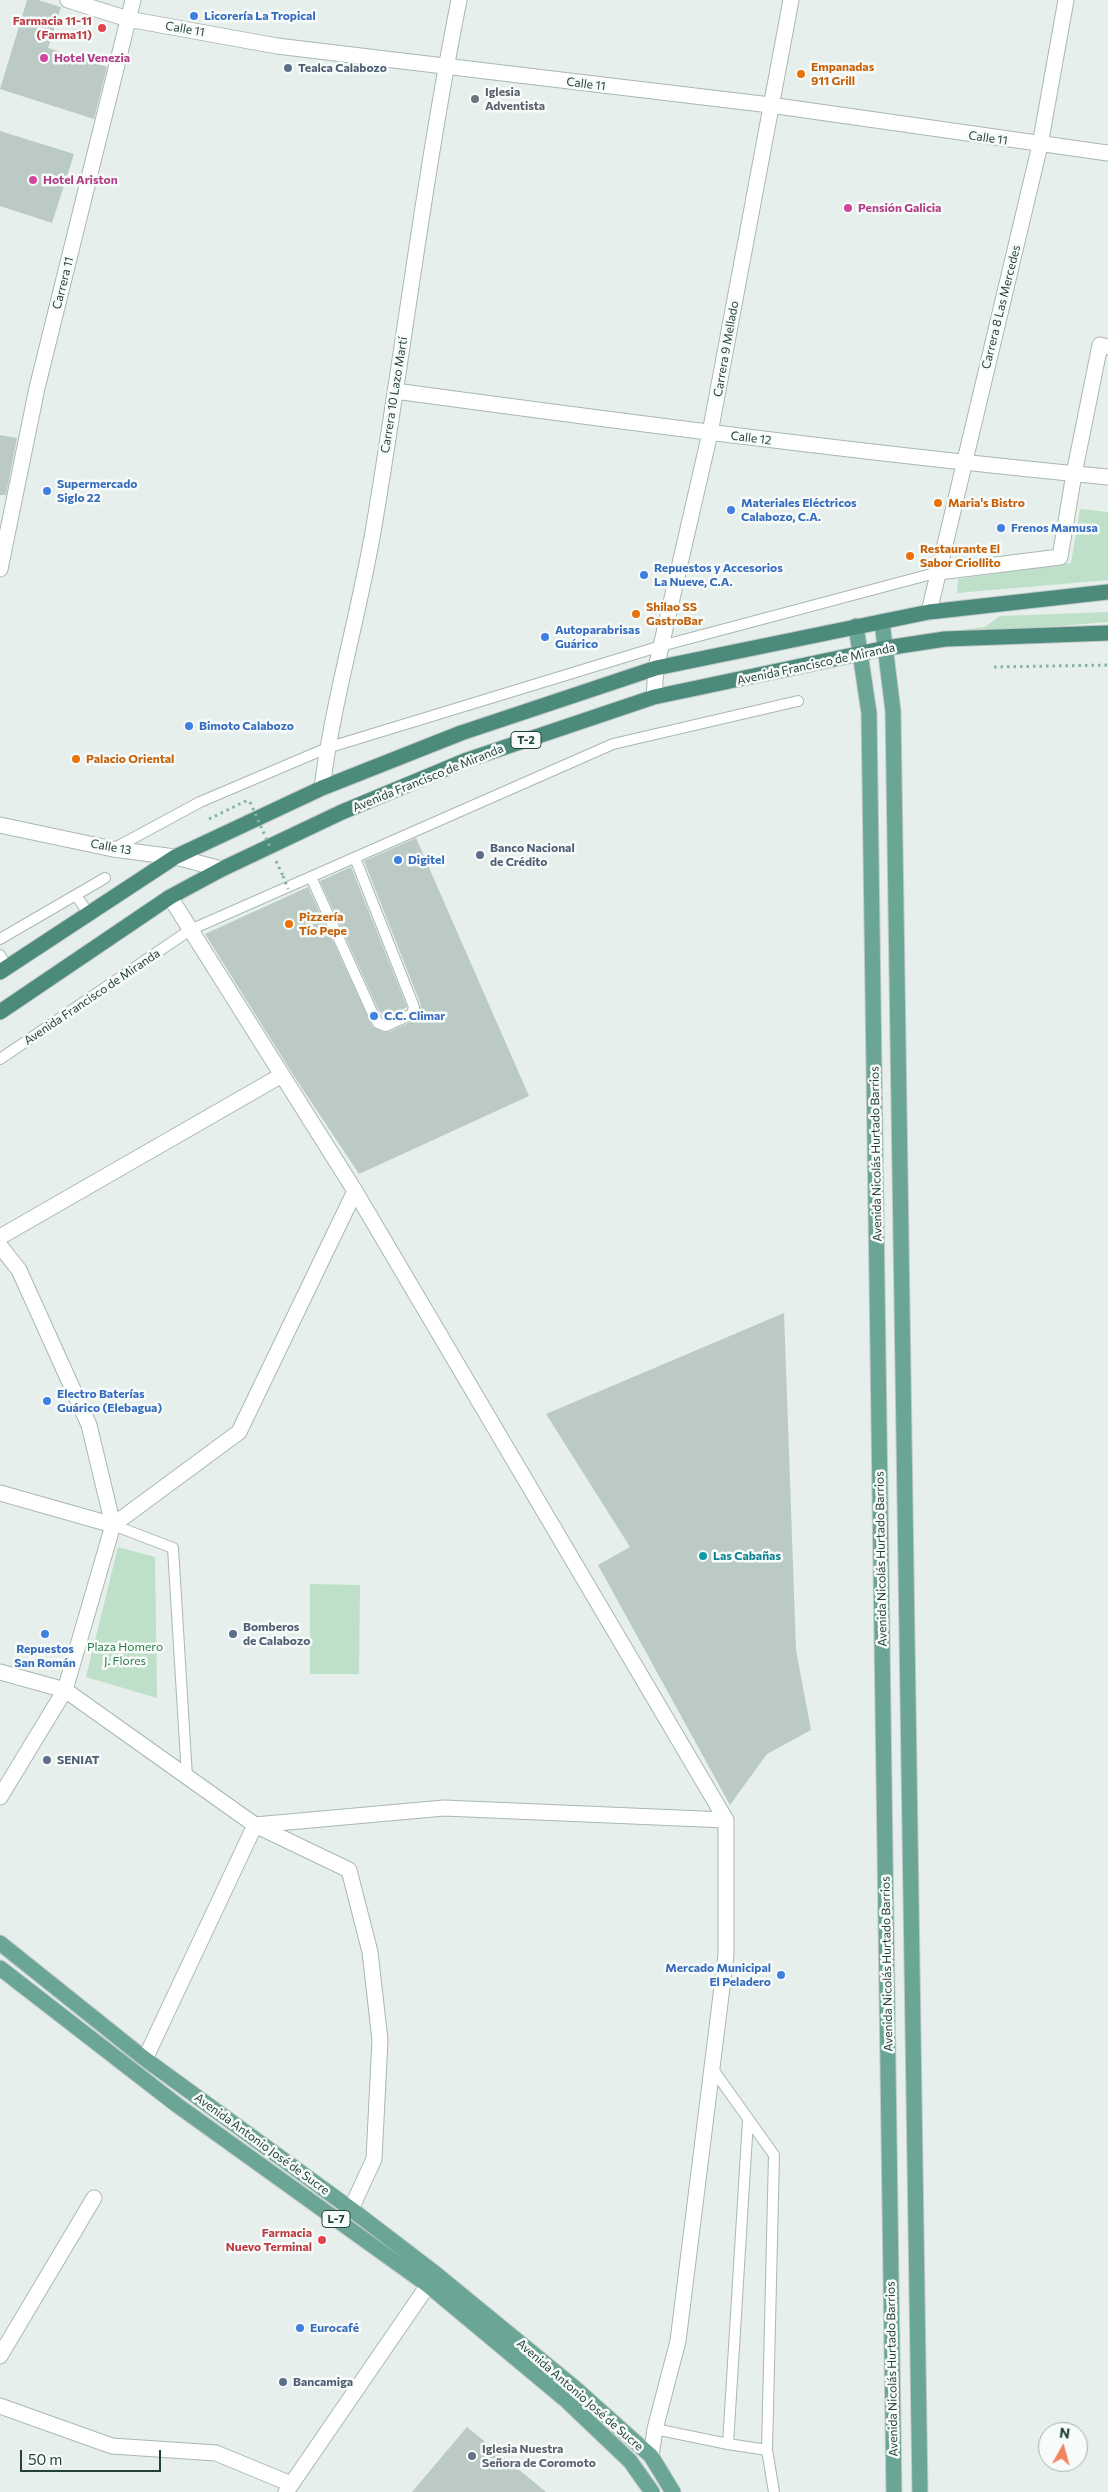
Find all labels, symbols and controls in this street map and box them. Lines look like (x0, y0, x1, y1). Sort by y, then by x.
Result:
place label: Licorería La Tropical (204, 9, 316, 23)
marker: Licorería La Tropical (188, 10, 200, 22)
place label: Farmacia 11-11 (Farma11) (13, 14, 92, 42)
street label: Calle 11 (164, 18, 206, 40)
marker: Farmacia 11-11 (Farma11) (96, 22, 108, 34)
place label: Hotel Venezia (54, 51, 130, 65)
marker: Hotel Venezia (38, 52, 50, 64)
place label: Empanadas 911 Grill (811, 60, 874, 88)
place label: Tealca Calabozo (298, 61, 387, 75)
marker: Tealca Calabozo (282, 62, 294, 74)
marker: Empanadas 911 Grill (795, 68, 807, 80)
street label: Calle 11 (566, 74, 606, 94)
place label: Iglesia Adventista (485, 85, 545, 113)
marker: Iglesia Adventista (469, 93, 481, 105)
street label: Calle 11 (967, 128, 1009, 148)
place label: Hotel Ariston (43, 173, 118, 187)
marker: Hotel Ariston (27, 174, 39, 186)
place label: Pensión Galicia (858, 201, 941, 215)
marker: Pensión Galicia (842, 202, 854, 214)
street label: Carrera 8 Las Mercedes (979, 243, 1023, 371)
street label: Carrera 11 (50, 255, 76, 311)
street label: Carrera 9 Mellado (710, 300, 742, 398)
street label: Carrera 10 Lazo Martí (378, 336, 410, 454)
street label: Calle 12 (730, 428, 772, 448)
place label: Supermercado Siglo 22 (57, 477, 137, 505)
marker: Supermercado Siglo 22 (41, 485, 53, 497)
place label: Materiales Eléctricos Calabozo, C.A. (741, 496, 857, 524)
place label: Maria's Bistro (948, 496, 1025, 510)
marker: Maria's Bistro (932, 497, 944, 509)
marker: Materiales Eléctricos Calabozo, C.A. (725, 504, 737, 516)
place label: Frenos Mamusa (1011, 521, 1098, 535)
marker: Frenos Mamusa (995, 522, 1007, 534)
place label: Restaurante El Sabor Criollito (920, 542, 1001, 570)
marker: Restaurante El Sabor Criollito (904, 550, 916, 562)
place label: Repuestos y Accesorios La Nueve, C.A. (654, 561, 783, 589)
marker: Repuestos y Accesorios La Nueve, C.A. (638, 569, 650, 581)
place label: Shilao SS GastroBar (646, 600, 703, 628)
marker: Shilao SS GastroBar (630, 608, 642, 620)
place label: Autoparabrisas Guárico (555, 623, 640, 651)
marker: Autoparabrisas Guárico (539, 631, 551, 643)
street label: Avenida Francisco de Miranda (736, 640, 896, 688)
place label: Bimoto Calabozo (199, 719, 294, 733)
marker: Bimoto Calabozo (183, 720, 195, 732)
road number: T-2 (511, 732, 541, 748)
street label: Avenida Francisco de Miranda (351, 741, 505, 815)
place label: Palacio Oriental (86, 752, 174, 766)
marker: Palacio Oriental (70, 753, 82, 765)
street label: Calle 13 (89, 836, 133, 858)
place label: Banco Nacional de Crédito (490, 841, 575, 869)
marker: Banco Nacional de Crédito (474, 849, 486, 861)
place label: Digitel (408, 853, 445, 867)
marker: Digitel (392, 854, 404, 866)
place label: Pizzería Tío Pepe (299, 910, 347, 938)
marker: Pizzería Tío Pepe (283, 918, 295, 930)
street label: Avenida Francisco de Miranda (21, 946, 163, 1048)
place label: C.C. Climar (384, 1009, 445, 1023)
marker: C.C. Climar (368, 1010, 380, 1022)
street label: Avenida Nicolás Hurtado Barrios (867, 1066, 885, 1242)
place label: Electro Baterías Guárico (Elebagua) (57, 1387, 162, 1415)
marker: Electro Baterías Guárico (Elebagua) (41, 1395, 53, 1407)
street label: Avenida Nicolás Hurtado Barrios (872, 1471, 890, 1647)
place label: Las Cabañas (713, 1549, 781, 1563)
marker: Las Cabañas (697, 1550, 709, 1562)
place label: Bomberos de Calabozo (243, 1620, 310, 1648)
marker: Repuestos San Román (39, 1628, 51, 1640)
marker: Bomberos de Calabozo (227, 1628, 239, 1640)
park label: Plaza Homero J. Flores (87, 1640, 163, 1668)
place label: Repuestos San Román (14, 1642, 76, 1670)
place label: SENIAT (57, 1753, 100, 1767)
marker: SENIAT (41, 1754, 53, 1766)
street label: Avenida Nicolás Hurtado Barrios (878, 1876, 896, 2052)
place label: Mercado Municipal El Peladero (665, 1961, 771, 1989)
marker: Mercado Municipal El Peladero (775, 1969, 787, 1981)
street label: Avenida Antonio José de Sucre (192, 2090, 332, 2198)
road number: L-7 (322, 2210, 350, 2228)
place label: Farmacia Nuevo Terminal (226, 2226, 312, 2254)
marker: Farmacia Nuevo Terminal (316, 2234, 328, 2246)
street label: Avenida Nicolás Hurtado Barrios (883, 2281, 901, 2457)
place label: Eurocafé (310, 2321, 359, 2335)
marker: Eurocafé (294, 2322, 306, 2334)
street label: Avenida Antonio José de Sucre (514, 2336, 646, 2454)
place label: Bancamiga (293, 2375, 353, 2389)
marker: Bancamiga (277, 2376, 289, 2388)
north arrow (1038, 2422, 1088, 2472)
text: N (1059, 2424, 1071, 2442)
scale bar (22, 2440, 164, 2472)
place label: Iglesia Nuestra Señora de Coromoto (482, 2442, 596, 2470)
text: 50 m (28, 2450, 62, 2468)
marker: Iglesia Nuestra Señora de Coromoto (466, 2450, 478, 2462)

